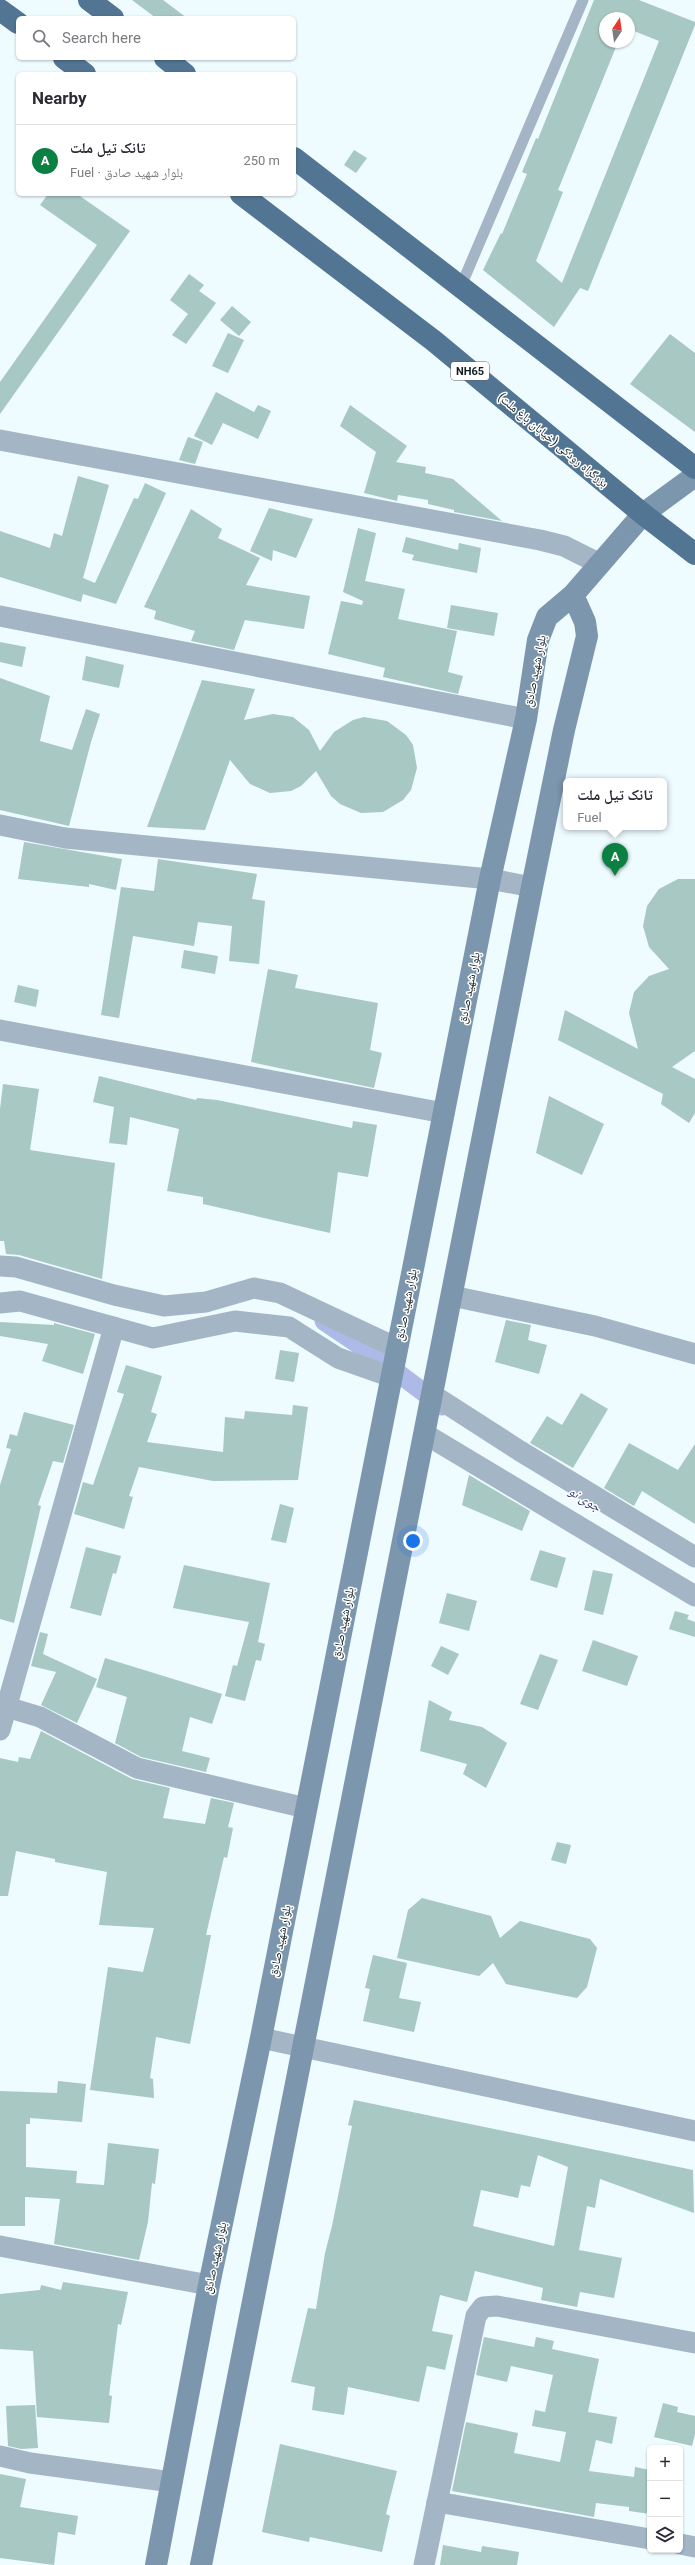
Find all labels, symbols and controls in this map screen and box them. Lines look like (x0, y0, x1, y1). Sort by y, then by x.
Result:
north arrow (599, 12, 635, 48)
search box (16, 16, 296, 60)
icon: search (30, 27, 52, 49)
text: Search here (62, 29, 141, 47)
text: Nearby (32, 88, 87, 108)
text: تانک تیل ملت (70, 139, 145, 157)
text: A (41, 153, 49, 168)
text: 250 m (243, 153, 280, 168)
text: Fuel · بلوار شهید صادق (70, 165, 183, 180)
road number: NH65 (451, 362, 489, 380)
street label: بزرگراه رودکی (خیابان باغ ملت) (495, 390, 611, 491)
street label: بلوار شهید صادق (521, 634, 549, 708)
popup (563, 778, 667, 830)
text: تانک تیل ملت (577, 786, 653, 804)
text: Fuel (577, 810, 602, 825)
pin: A (602, 843, 628, 876)
street label: بلوار شهید صادق (455, 951, 483, 1025)
street label: بلوار شهید صادق (392, 1268, 420, 1342)
water label: جوی نو (565, 1483, 605, 1516)
your location (403, 1531, 423, 1551)
street label: بلوار شهید صادق (329, 1586, 357, 1660)
street label: بلوار شهید صادق (266, 1904, 294, 1978)
street label: بلوار شهید صادق (201, 2221, 230, 2295)
map controls (647, 2445, 683, 2553)
button: + (647, 2445, 683, 2481)
button: − (647, 2481, 683, 2517)
button: layers (647, 2517, 683, 2553)

